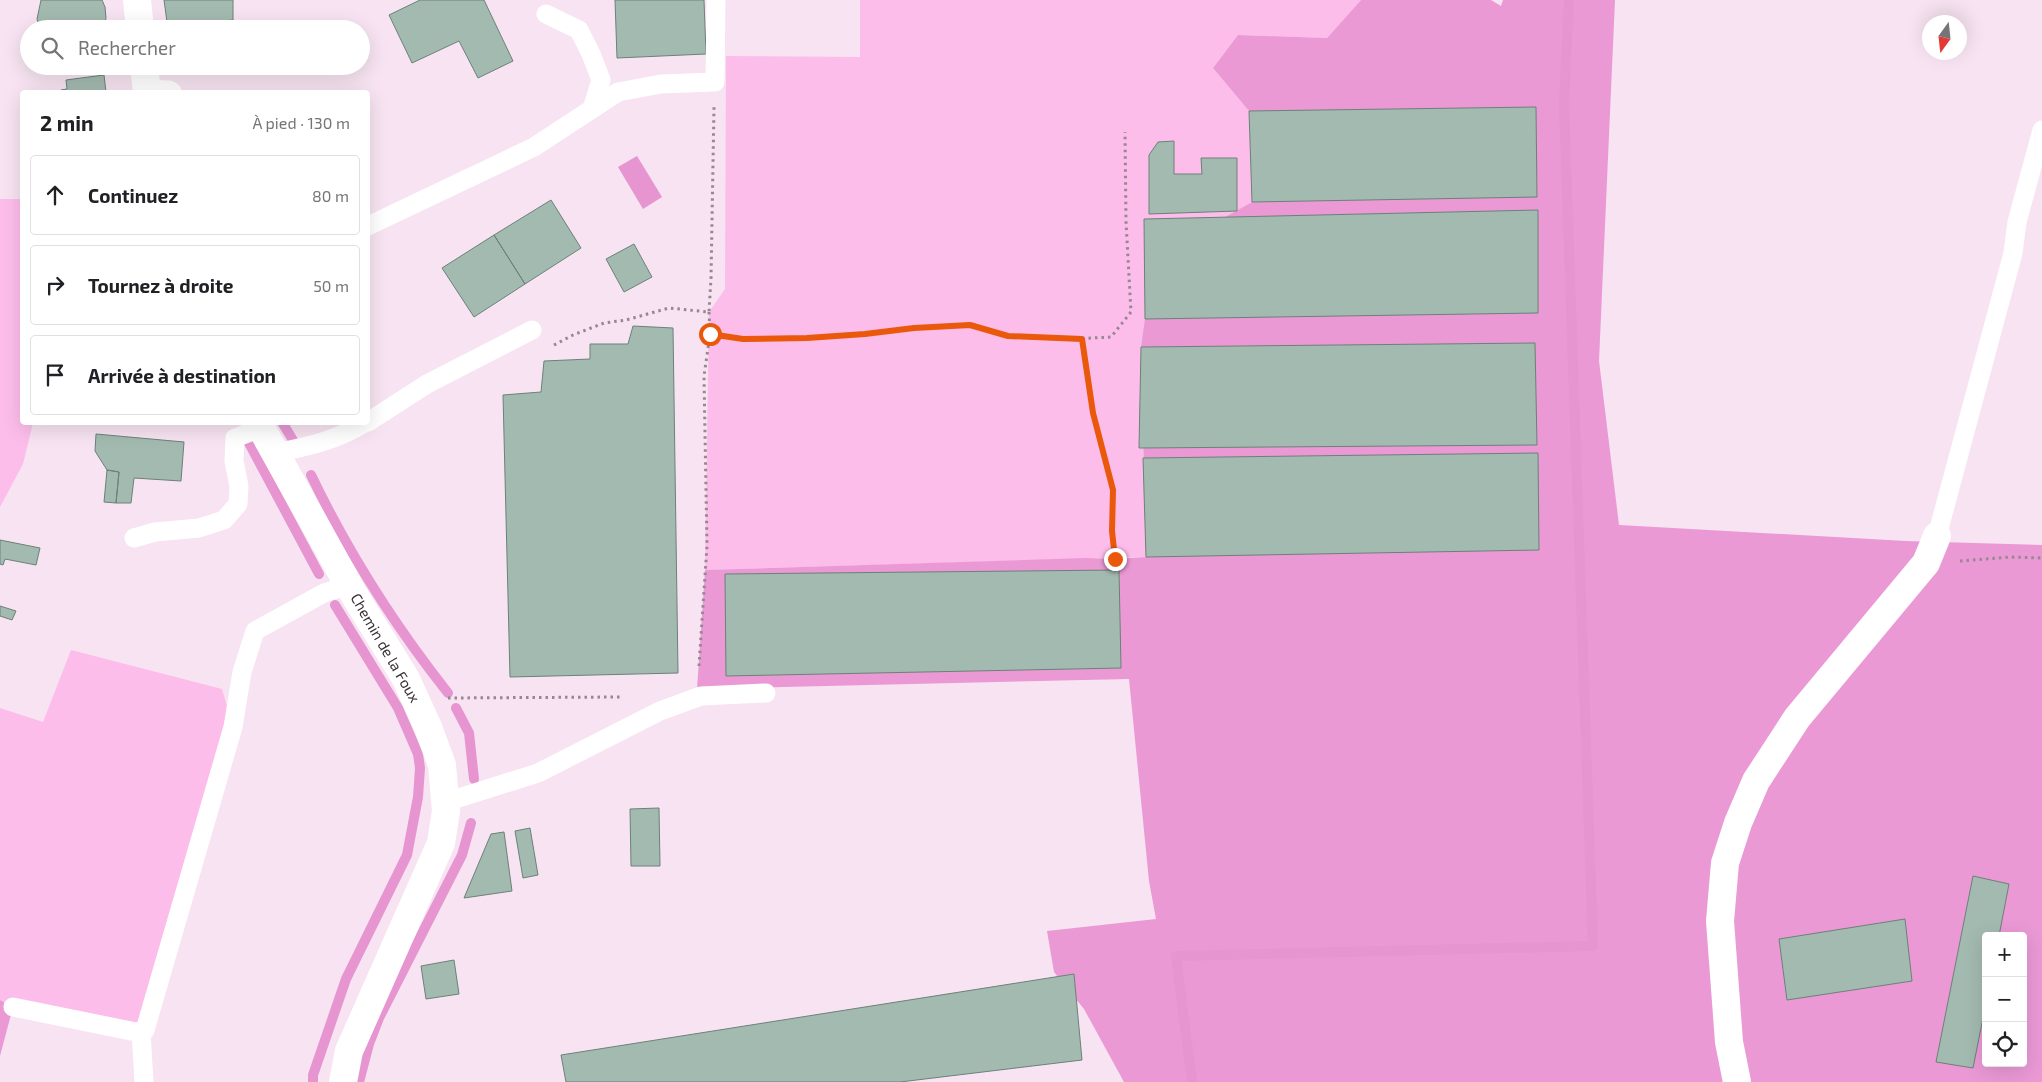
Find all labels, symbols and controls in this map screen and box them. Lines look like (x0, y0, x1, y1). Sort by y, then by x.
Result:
north arrow (1922, 15, 1967, 60)
search box (20, 20, 370, 75)
icon: search (38, 34, 66, 62)
text: Rechercher (78, 36, 176, 59)
text: 2 min (40, 110, 94, 135)
text: À pied · 130 m (252, 113, 350, 132)
icon: ahead (41, 181, 69, 209)
text: Continuez (88, 184, 178, 207)
text: 80 m (312, 186, 349, 205)
icon: right (41, 271, 69, 299)
text: Tournez à droite (88, 274, 234, 297)
text: 50 m (313, 276, 349, 295)
route start (699, 323, 722, 346)
icon: arrive (41, 361, 69, 389)
text: Arrivée à destination (88, 364, 276, 387)
route end (1104, 548, 1127, 571)
street label: Chemin de la Foux (347, 590, 424, 705)
map controls (1982, 932, 2027, 1067)
button: + (1982, 932, 2027, 977)
button: − (1982, 977, 2027, 1022)
button: locate (1982, 1022, 2027, 1067)

